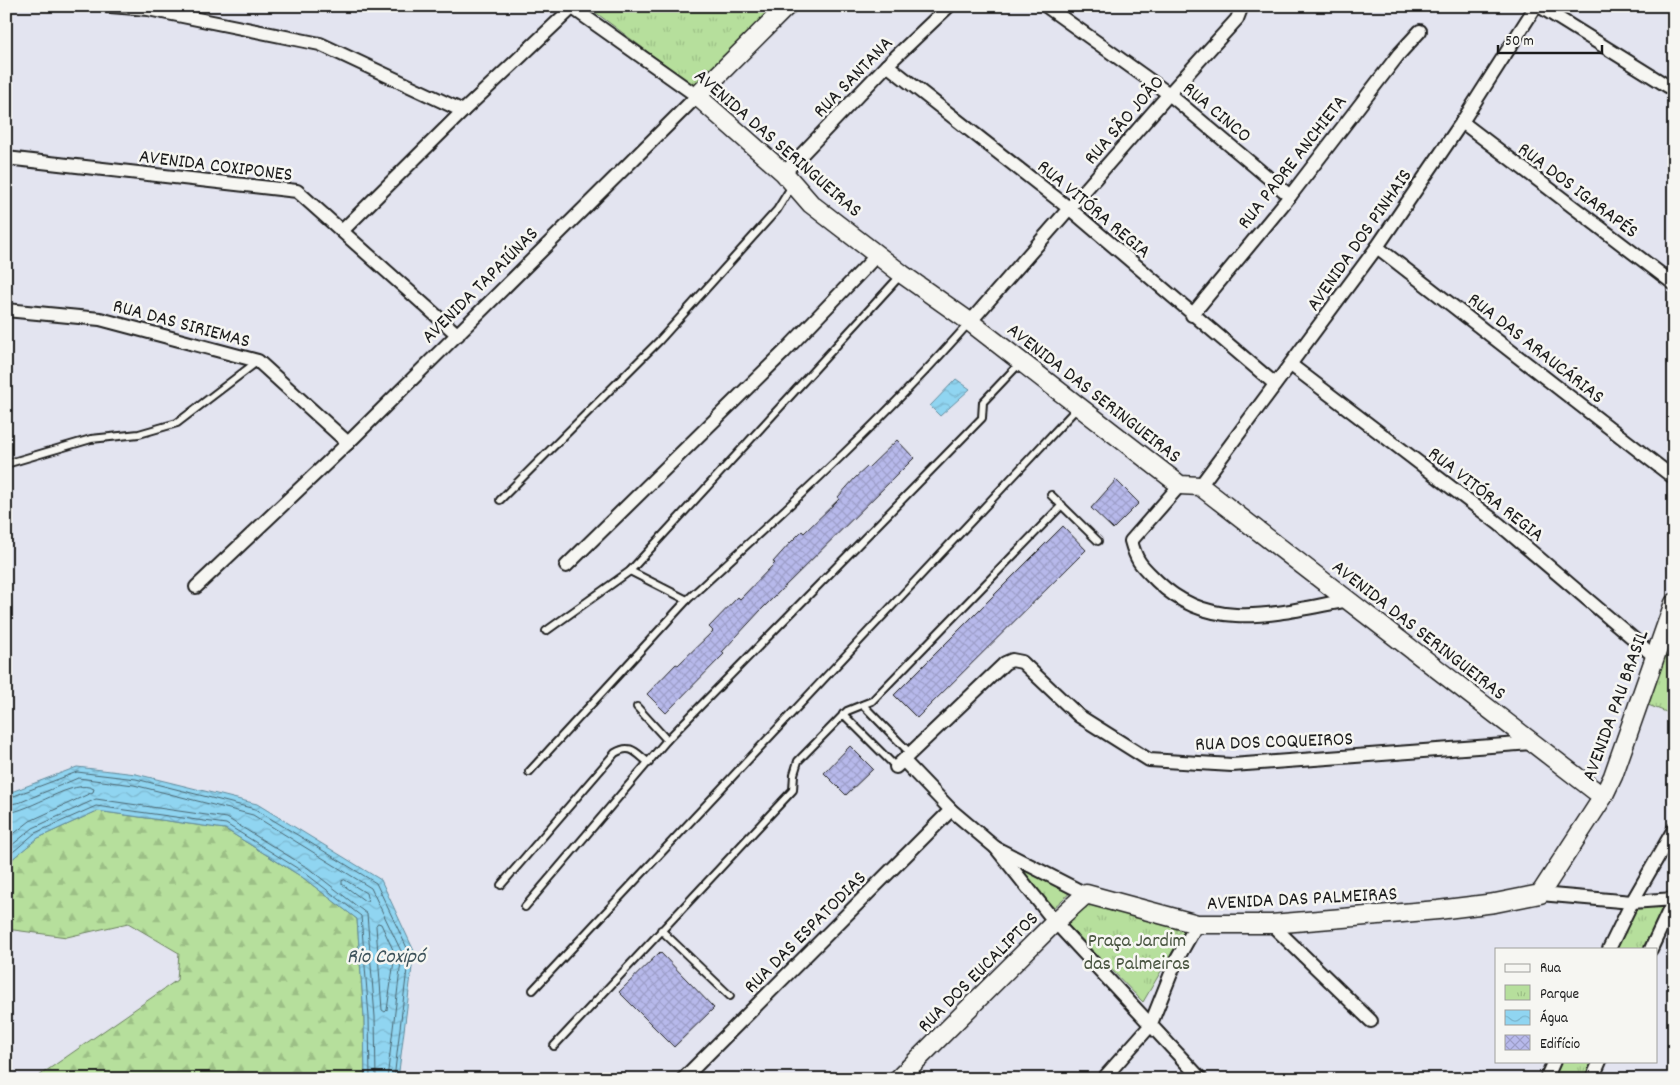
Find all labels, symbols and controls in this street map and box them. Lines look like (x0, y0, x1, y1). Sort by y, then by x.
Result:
scale bar (1498, 22, 1601, 54)
street label: RUA SANTANA (808, 31, 900, 125)
text: 50 m (1505, 31, 1534, 53)
street label: AVENIDA DAS SERINGUEIRAS (687, 63, 867, 225)
street label: RUA SÃO JOÃO (1078, 70, 1172, 172)
street label: RUA CINCO (1176, 76, 1257, 150)
street label: RUA PADRE ANCHIETA (1232, 90, 1355, 236)
street label: RUA DOS IGARAPÉS (1511, 137, 1644, 246)
street label: AVENIDA COXIPONES (137, 144, 294, 190)
street label: RUA VITÓRA REGIA (1030, 154, 1156, 266)
street label: AVENIDA DOS PINHAIS (1301, 164, 1420, 318)
street label: AVENIDA TAPAIÚNAS (416, 221, 546, 351)
street label: RUA DAS ARAUCÁRIAS (1461, 287, 1609, 412)
street label: RUA DAS SIRIEMAS (109, 293, 253, 357)
street label: AVENIDA DAS SERINGUEIRAS (1000, 317, 1186, 471)
street label: RUA VITÓRA REGIA (1421, 441, 1549, 550)
street label: AVENIDA DAS SERINGUEIRAS (1325, 554, 1511, 708)
street label: AVENIDA PAU BRASIL (1576, 626, 1657, 786)
street label: RUA DOS COQUEIROS (1195, 726, 1354, 760)
street label: RUA DAS ESPATODIAS (739, 866, 874, 1001)
street label: AVENIDA DAS PALMEIRAS (1206, 881, 1398, 919)
street label: RUA DOS EUCALIPTOS (912, 906, 1046, 1040)
park label: Praça Jardim das Palmeiras (1084, 928, 1190, 979)
water label: Rio Coxipó (347, 943, 428, 973)
legend (1495, 948, 1658, 1062)
text: Rua (1540, 958, 1562, 980)
text: Parque (1540, 984, 1580, 1006)
text: Água (1540, 1008, 1569, 1030)
text: Edifício (1540, 1034, 1580, 1056)

